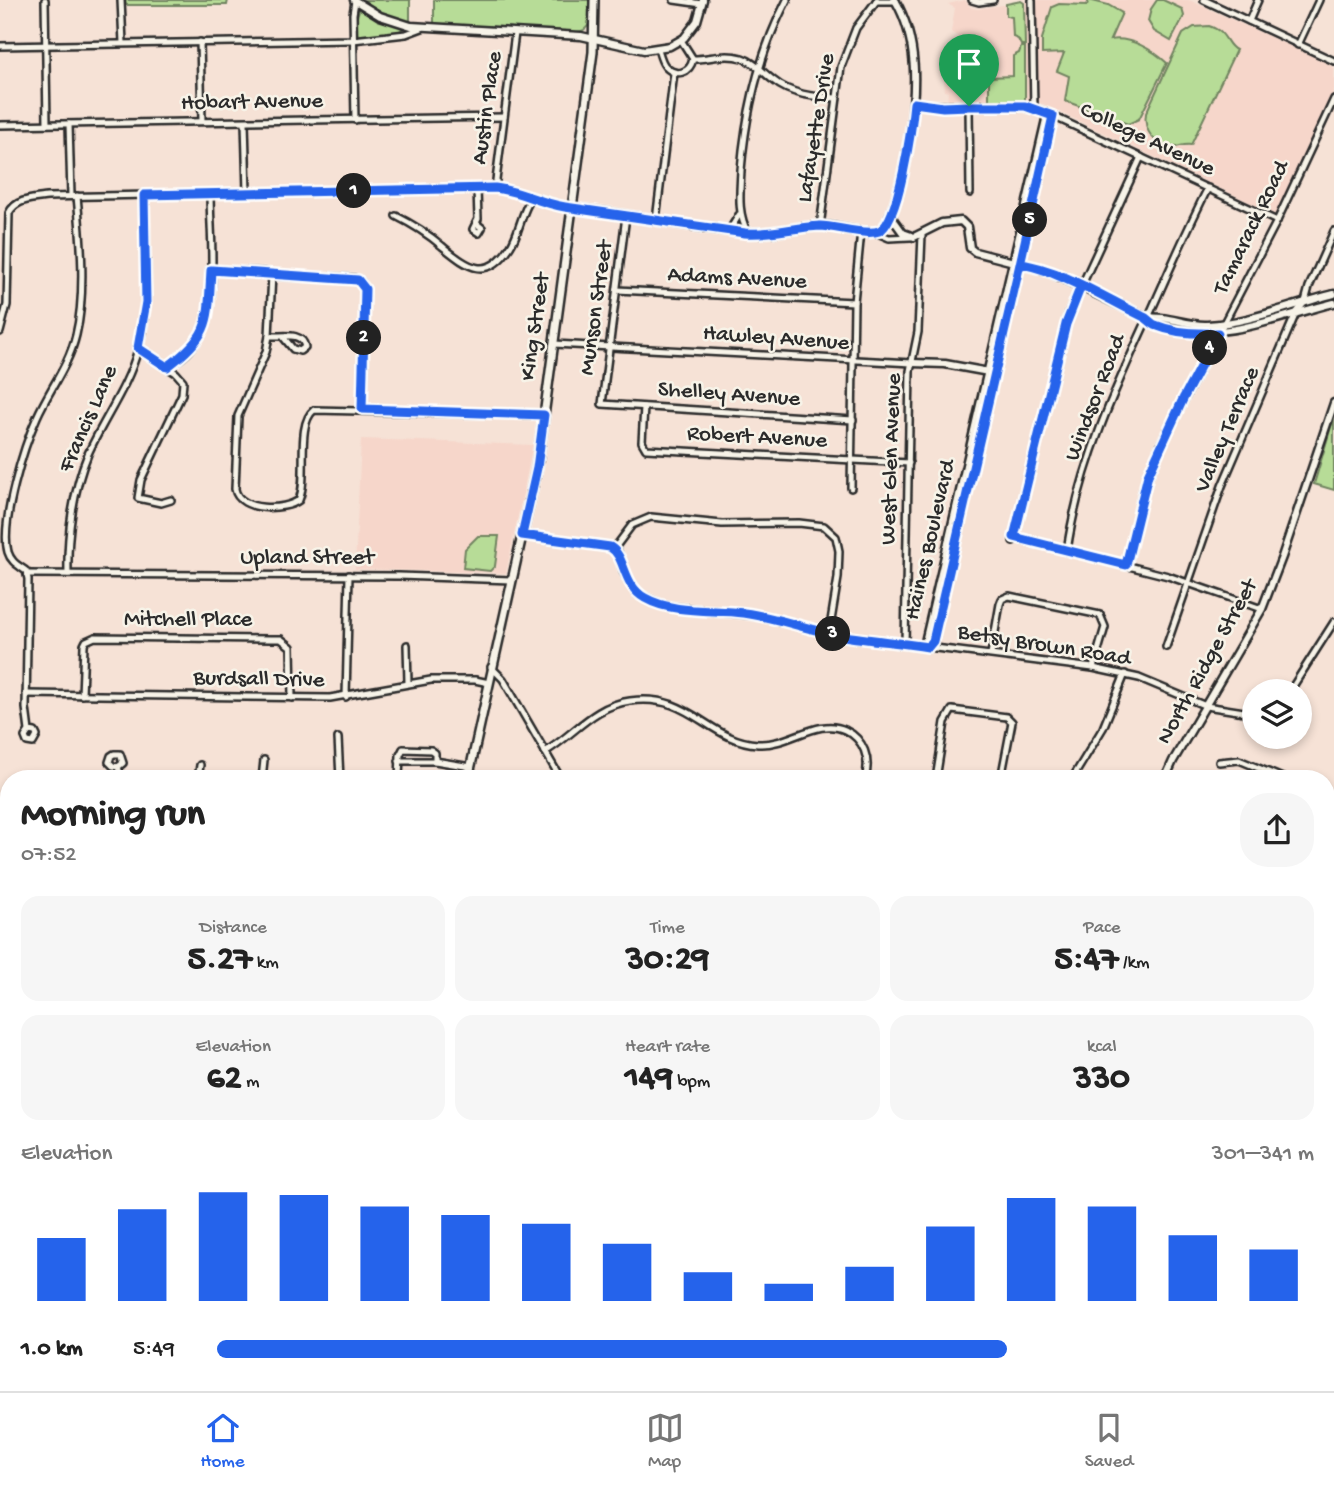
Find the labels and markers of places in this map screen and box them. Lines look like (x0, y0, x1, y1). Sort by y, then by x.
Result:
pin (939, 34, 999, 106)
pin: 1 (336, 174, 372, 208)
pin: 5 (1012, 202, 1048, 238)
pin: 2 (346, 320, 382, 356)
pin: 4 (1192, 330, 1228, 366)
pin: 3 (816, 616, 850, 652)

